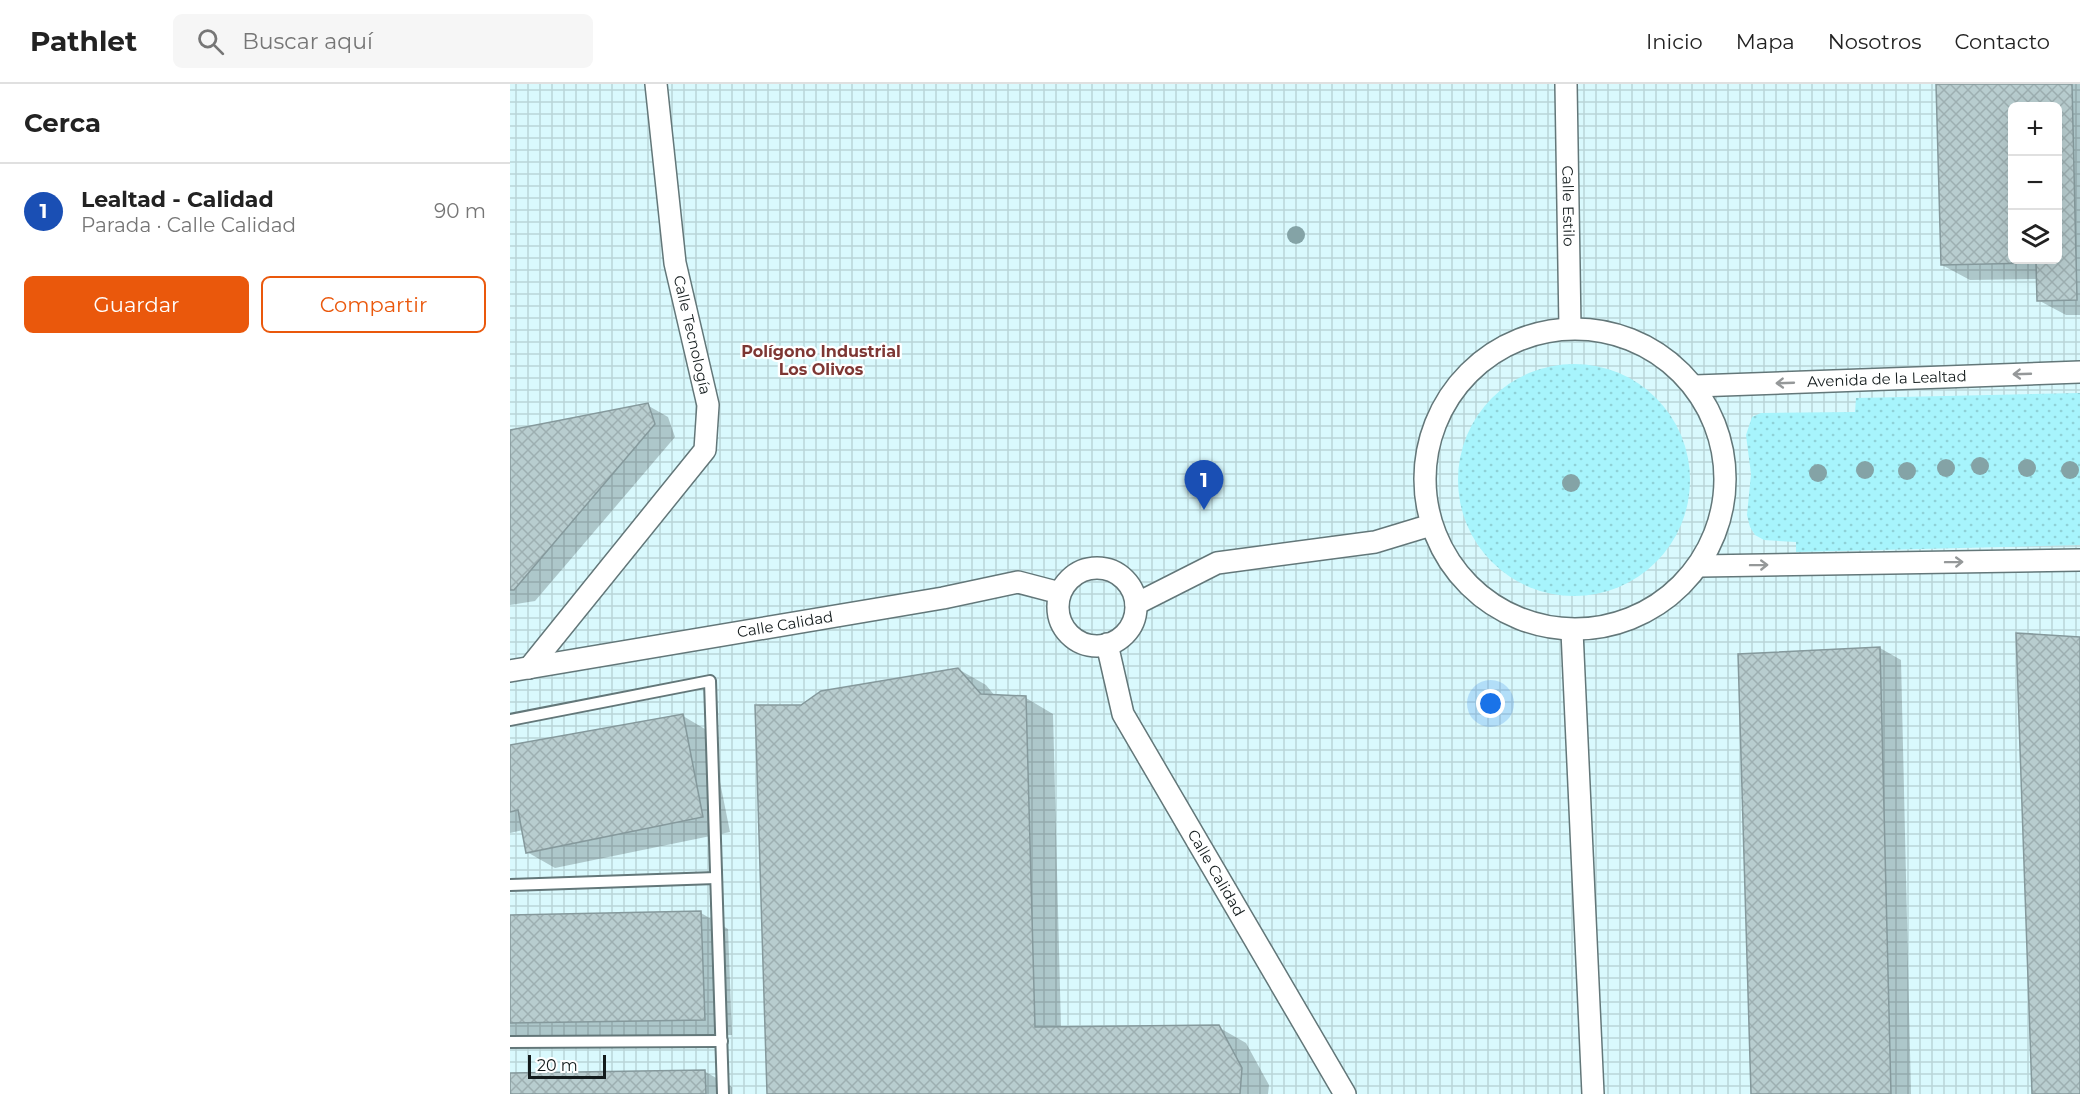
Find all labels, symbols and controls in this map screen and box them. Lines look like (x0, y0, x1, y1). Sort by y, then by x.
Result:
search box (173, 14, 593, 68)
text: Pathlet (30, 24, 137, 58)
icon: search (194, 25, 227, 58)
text: Buscar aquí (242, 28, 373, 55)
text: Inicio (1646, 29, 1703, 54)
text: Mapa (1736, 29, 1795, 54)
text: Nosotros (1828, 29, 1921, 54)
text: Contacto (1954, 29, 2050, 54)
map controls (2008, 102, 2062, 264)
button: + (2008, 102, 2062, 156)
text: Cerca (24, 107, 101, 139)
button: − (2008, 156, 2062, 210)
street label: Calle Estilo (1558, 165, 1579, 247)
text: Lealtad - Calidad (81, 186, 274, 213)
text: 1 (40, 199, 47, 223)
text: 90 m (434, 199, 486, 223)
button: layers (2008, 210, 2062, 264)
text: Parada · Calle Calidad (81, 213, 296, 237)
street label: Calle Tecnología (670, 273, 715, 396)
button: Guardar (24, 276, 249, 333)
button: Compartir (261, 276, 486, 333)
district label: Polígono Industrial Los Olivos (741, 342, 901, 379)
street label: Avenida de la Lealtad (1807, 366, 1967, 391)
one-way arrow (2012, 369, 2032, 380)
one-way arrow (1775, 377, 1795, 388)
pin: 1 (1184, 460, 1224, 510)
one-way arrow (1943, 556, 1963, 568)
one-way arrow (1748, 559, 1768, 571)
street label: Calle Calidad (736, 607, 835, 642)
your location (1476, 689, 1505, 718)
street label: Calle Calidad (1184, 826, 1249, 920)
scale bar (528, 1052, 606, 1080)
text: 20 m (537, 1056, 578, 1075)

